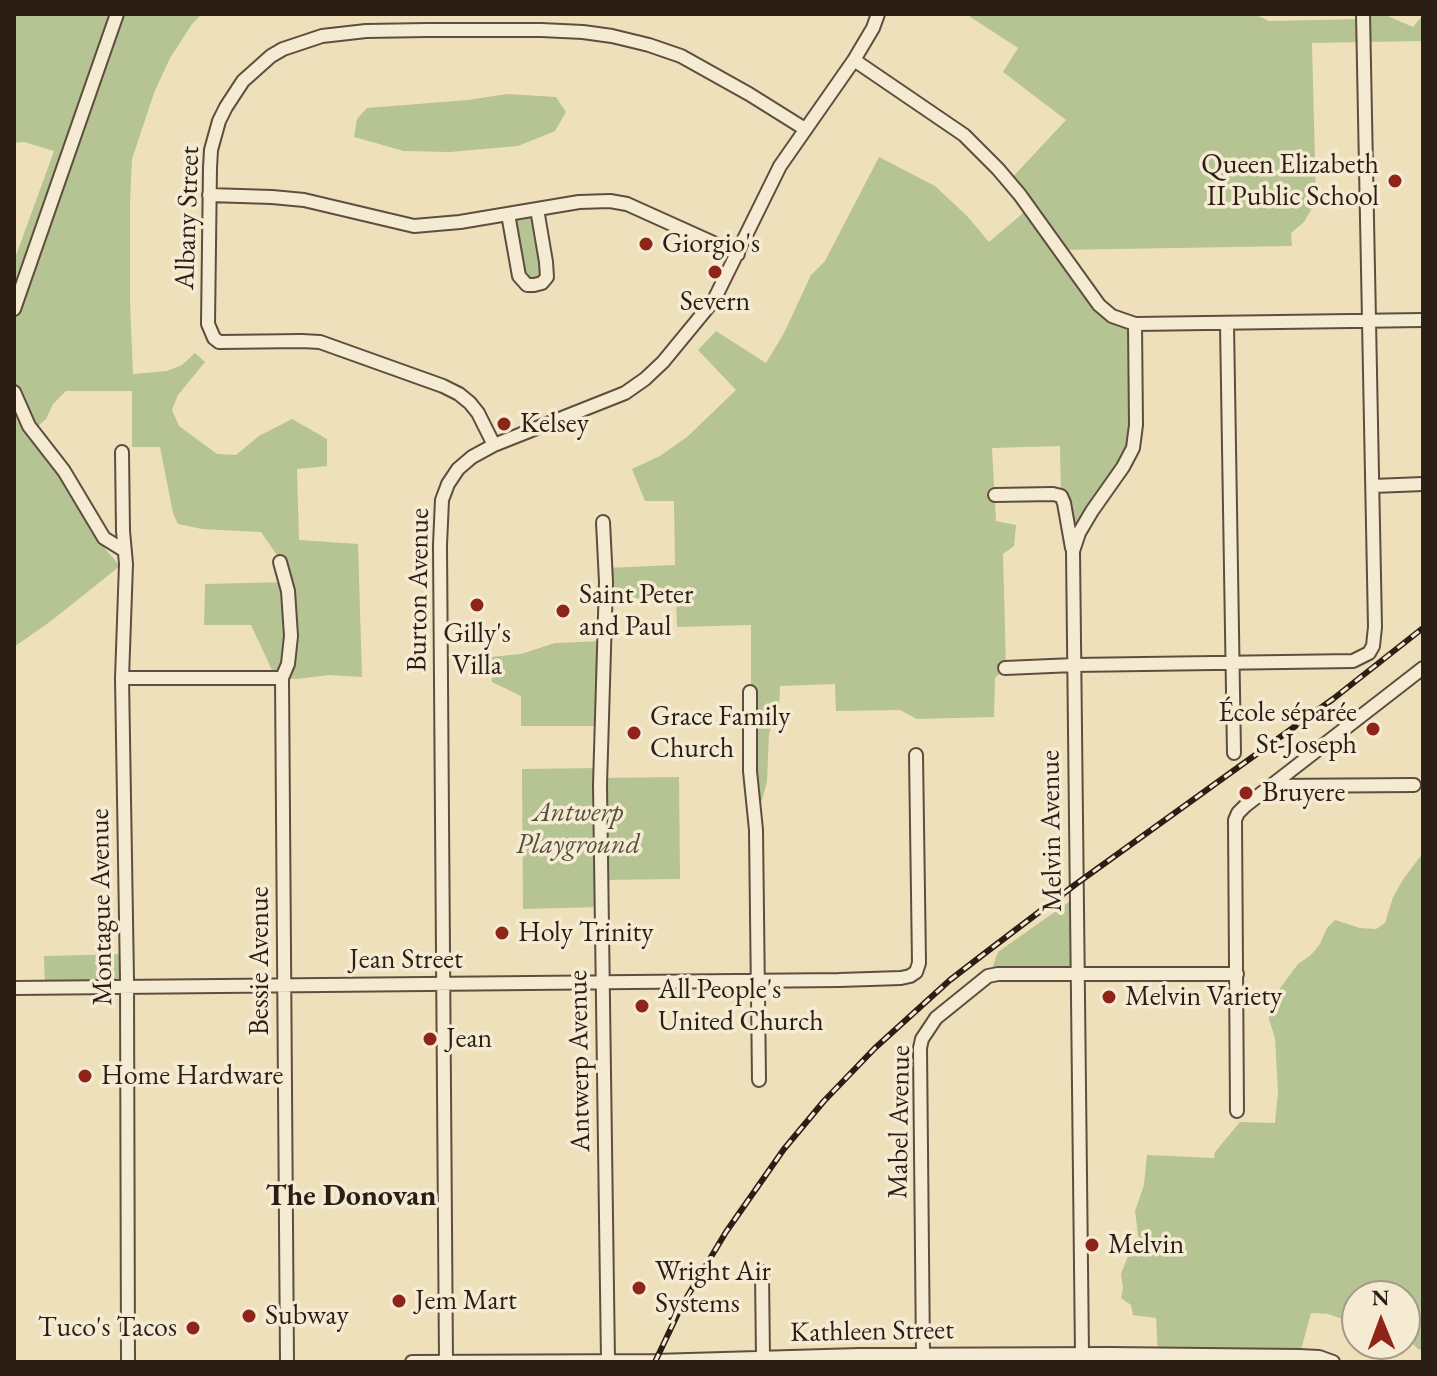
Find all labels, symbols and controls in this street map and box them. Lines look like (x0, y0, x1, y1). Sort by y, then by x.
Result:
street label: Albany Street (169, 145, 207, 291)
place label: Queen Elizabeth II Public School (1201, 148, 1379, 214)
marker: Queen Elizabeth II Public School (1386, 172, 1404, 190)
place label: Giorgio's (662, 227, 760, 261)
marker: Giorgio's (637, 235, 655, 253)
marker: Severn (706, 263, 724, 281)
place label: Severn (680, 285, 750, 319)
place label: Kelsey (520, 407, 589, 441)
marker: Kelsey (495, 415, 513, 433)
street label: Burton Avenue (401, 508, 437, 672)
place label: Saint Peter and Paul (579, 578, 693, 644)
marker: Gilly's Villa (468, 596, 486, 614)
marker: Saint Peter and Paul (554, 602, 572, 620)
place label: Gilly's Villa (443, 617, 511, 683)
place label: École séparée St-Joseph (1218, 696, 1357, 762)
place label: Grace Family Church (650, 700, 791, 766)
marker: École séparée St-Joseph (1364, 720, 1382, 738)
marker: Grace Family Church (625, 724, 643, 742)
street label: Melvin Avenue (1034, 750, 1070, 912)
place label: Bruyere (1262, 776, 1345, 810)
marker: Bruyere (1237, 784, 1255, 802)
park label: Antwerp Playground (516, 796, 640, 862)
street label: Montague Avenue (83, 808, 121, 1006)
street label: Bessie Avenue (243, 886, 277, 1036)
place label: Holy Trinity (518, 916, 654, 950)
marker: Holy Trinity (493, 924, 511, 942)
street label: Jean Street (349, 943, 463, 977)
street label: Antwerp Avenue (562, 970, 598, 1152)
place label: All People's United Church (658, 973, 824, 1039)
place label: Melvin Variety (1125, 980, 1282, 1014)
marker: Melvin Variety (1100, 988, 1118, 1006)
marker: All People's United Church (633, 997, 651, 1015)
place label: Jean (446, 1022, 492, 1056)
marker: Jean (421, 1030, 439, 1048)
street label: Mabel Avenue (882, 1045, 918, 1199)
place label: Home Hardware (101, 1059, 283, 1093)
marker: Home Hardware (76, 1067, 94, 1085)
district label: The Donovan (266, 1179, 436, 1215)
place label: Melvin (1108, 1228, 1184, 1262)
marker: Melvin (1083, 1236, 1101, 1254)
place label: Wright Air Systems (655, 1255, 771, 1321)
marker: Wright Air Systems (630, 1279, 648, 1297)
north arrow (1341, 1280, 1421, 1360)
text: N (1371, 1283, 1390, 1312)
place label: Jem Mart (415, 1284, 517, 1318)
marker: Jem Mart (390, 1292, 408, 1310)
place label: Subway (265, 1299, 349, 1333)
marker: Subway (240, 1307, 258, 1325)
place label: Tuco's Tacos (38, 1311, 177, 1345)
street label: Kathleen Street (790, 1314, 954, 1350)
marker: Tuco's Tacos (184, 1319, 202, 1337)

